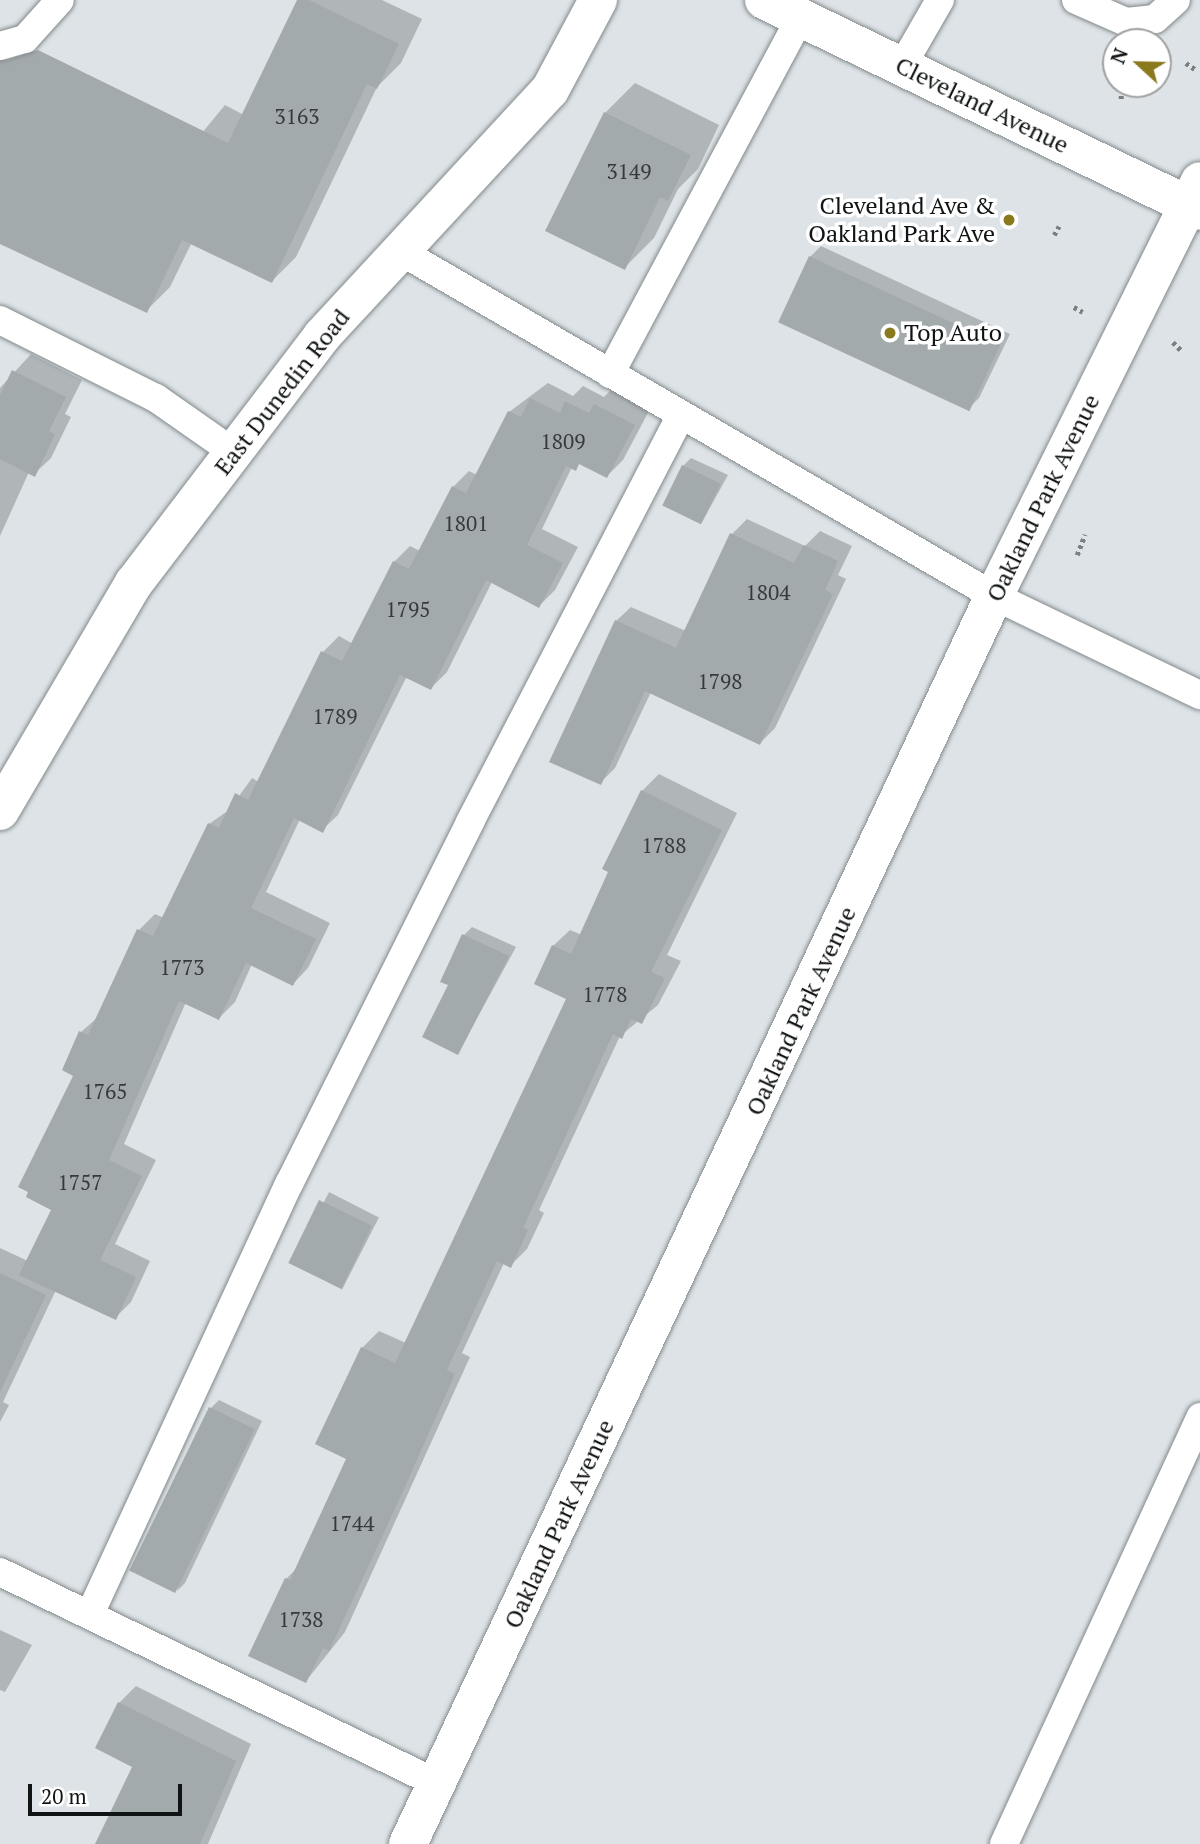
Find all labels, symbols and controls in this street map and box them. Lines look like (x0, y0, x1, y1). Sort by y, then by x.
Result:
north arrow (1102, 28, 1172, 98)
text: N (1105, 44, 1133, 67)
street label: Cleveland Avenue (891, 51, 1073, 159)
house number: 3163 (275, 103, 319, 129)
house number: 3149 (607, 158, 651, 184)
place label: Cleveland Ave & Oakland Park Ave (808, 192, 995, 248)
marker: Cleveland Ave & Oakland Park Ave (1001, 212, 1017, 228)
street label: East Dunedin Road (208, 303, 356, 481)
place label: Top Auto (904, 319, 1002, 347)
marker: Top Auto (882, 325, 898, 341)
street label: Oakland Park Avenue (980, 389, 1106, 607)
house number: 1809 (541, 428, 585, 454)
house number: 1801 (444, 510, 488, 536)
house number: 1804 (746, 579, 790, 605)
house number: 1795 (386, 596, 430, 622)
house number: 1798 (698, 668, 742, 694)
house number: 1789 (313, 703, 357, 729)
house number: 1788 (642, 832, 686, 858)
street label: Oakland Park Avenue (740, 902, 862, 1120)
house number: 1773 (160, 954, 204, 980)
house number: 1778 (583, 981, 627, 1007)
house number: 1765 (83, 1078, 127, 1104)
house number: 1757 (58, 1169, 102, 1195)
street label: Oakland Park Avenue (498, 1415, 620, 1633)
house number: 1744 (330, 1510, 374, 1536)
house number: 1738 (279, 1606, 323, 1632)
scale bar (32, 1770, 186, 1814)
text: 20 m (41, 1782, 87, 1810)

